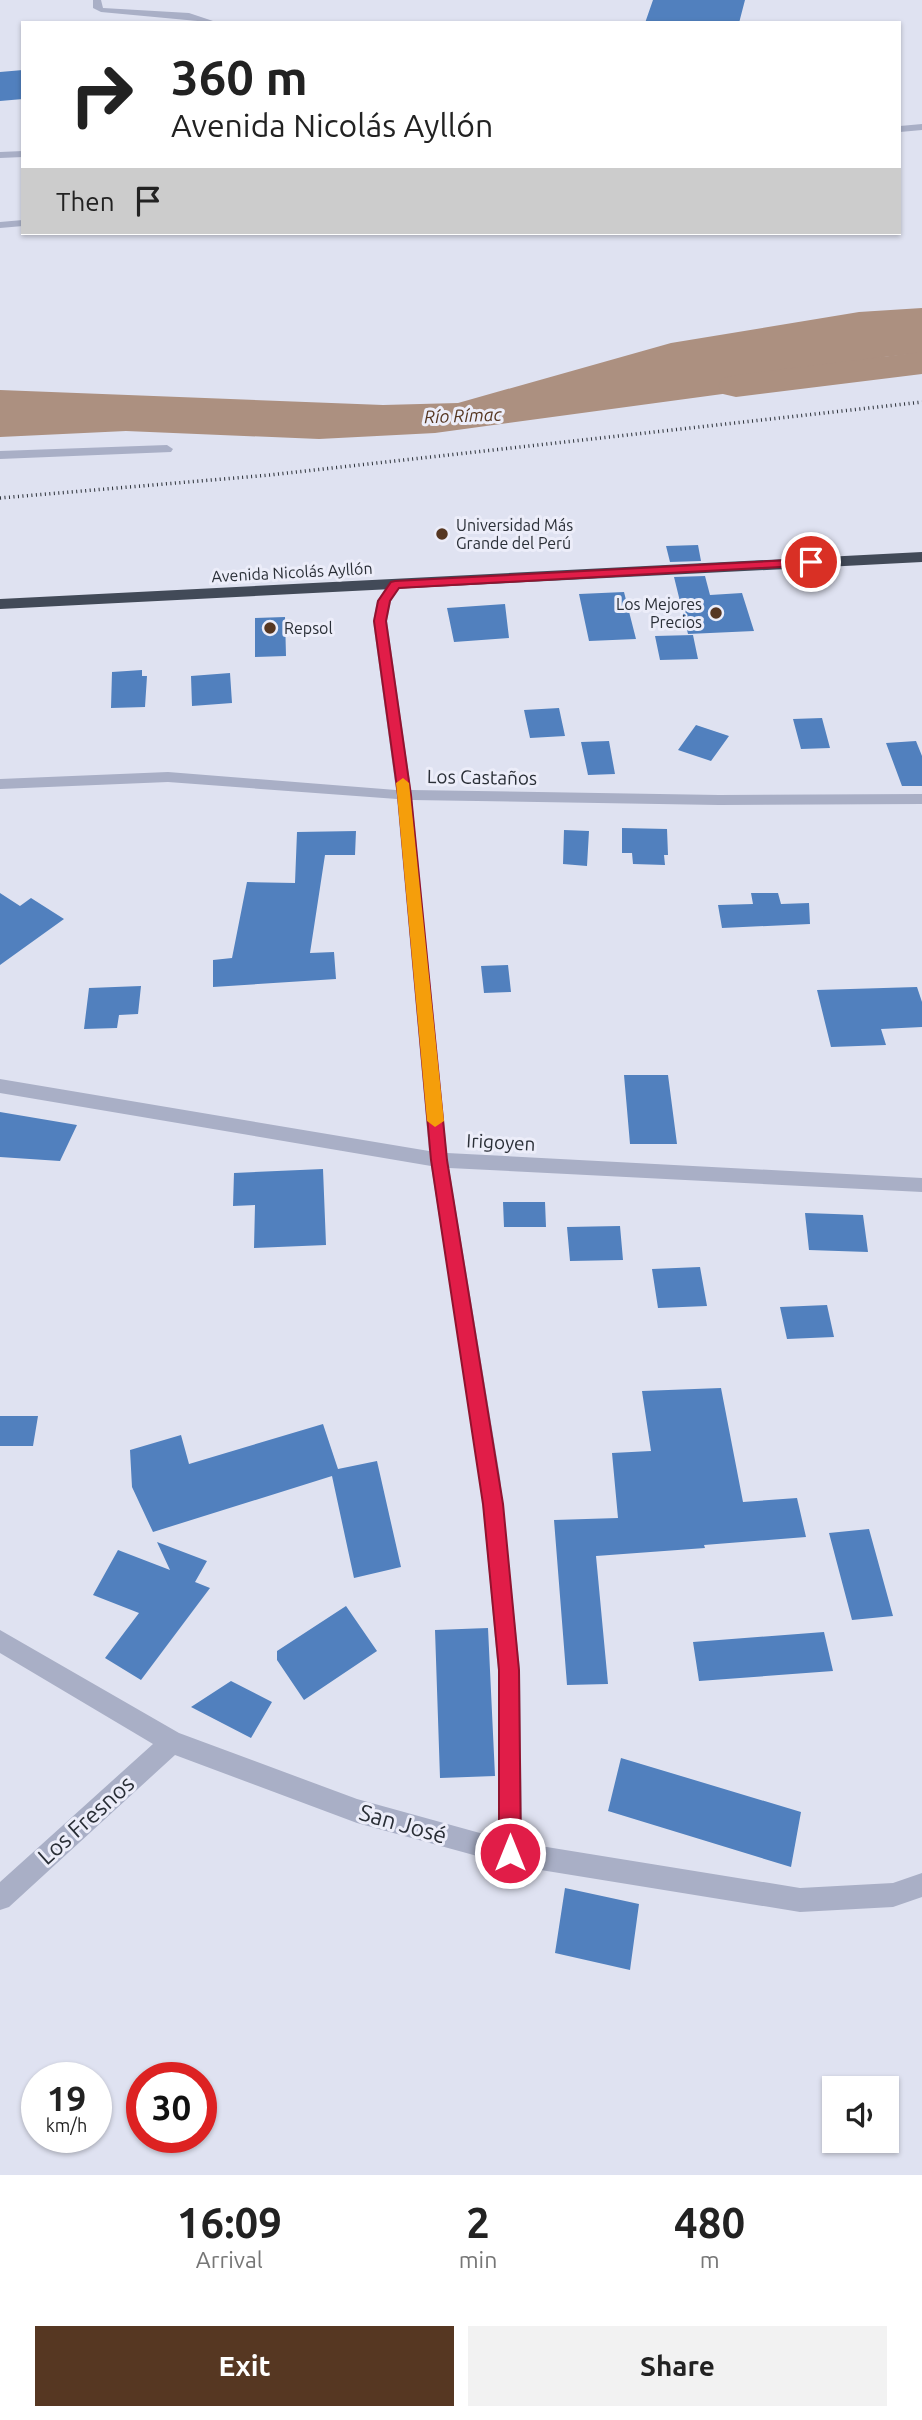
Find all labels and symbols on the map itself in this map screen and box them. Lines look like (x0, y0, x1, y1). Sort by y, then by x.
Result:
water label: Río Rímac (424, 404, 503, 426)
place label: Universidad Más Grande del Perú (456, 516, 573, 552)
marker: Universidad Más Grande del Perú (434, 526, 450, 542)
pin (781, 532, 841, 592)
street label: Avenida Nicolás Ayllón (211, 559, 373, 585)
place label: Los Mejores Precios (616, 595, 702, 631)
marker: Los Mejores Precios (708, 605, 724, 621)
place label: Repsol (284, 619, 333, 637)
marker: Repsol (262, 620, 278, 636)
street label: Los Castaños (427, 765, 537, 789)
street label: Irigoyen (466, 1129, 536, 1155)
street label: Los Fresnos (33, 1770, 139, 1869)
street label: San José (357, 1799, 450, 1848)
position arrow (473, 1816, 547, 1890)
speed limit sign: 30 (126, 2062, 217, 2153)

